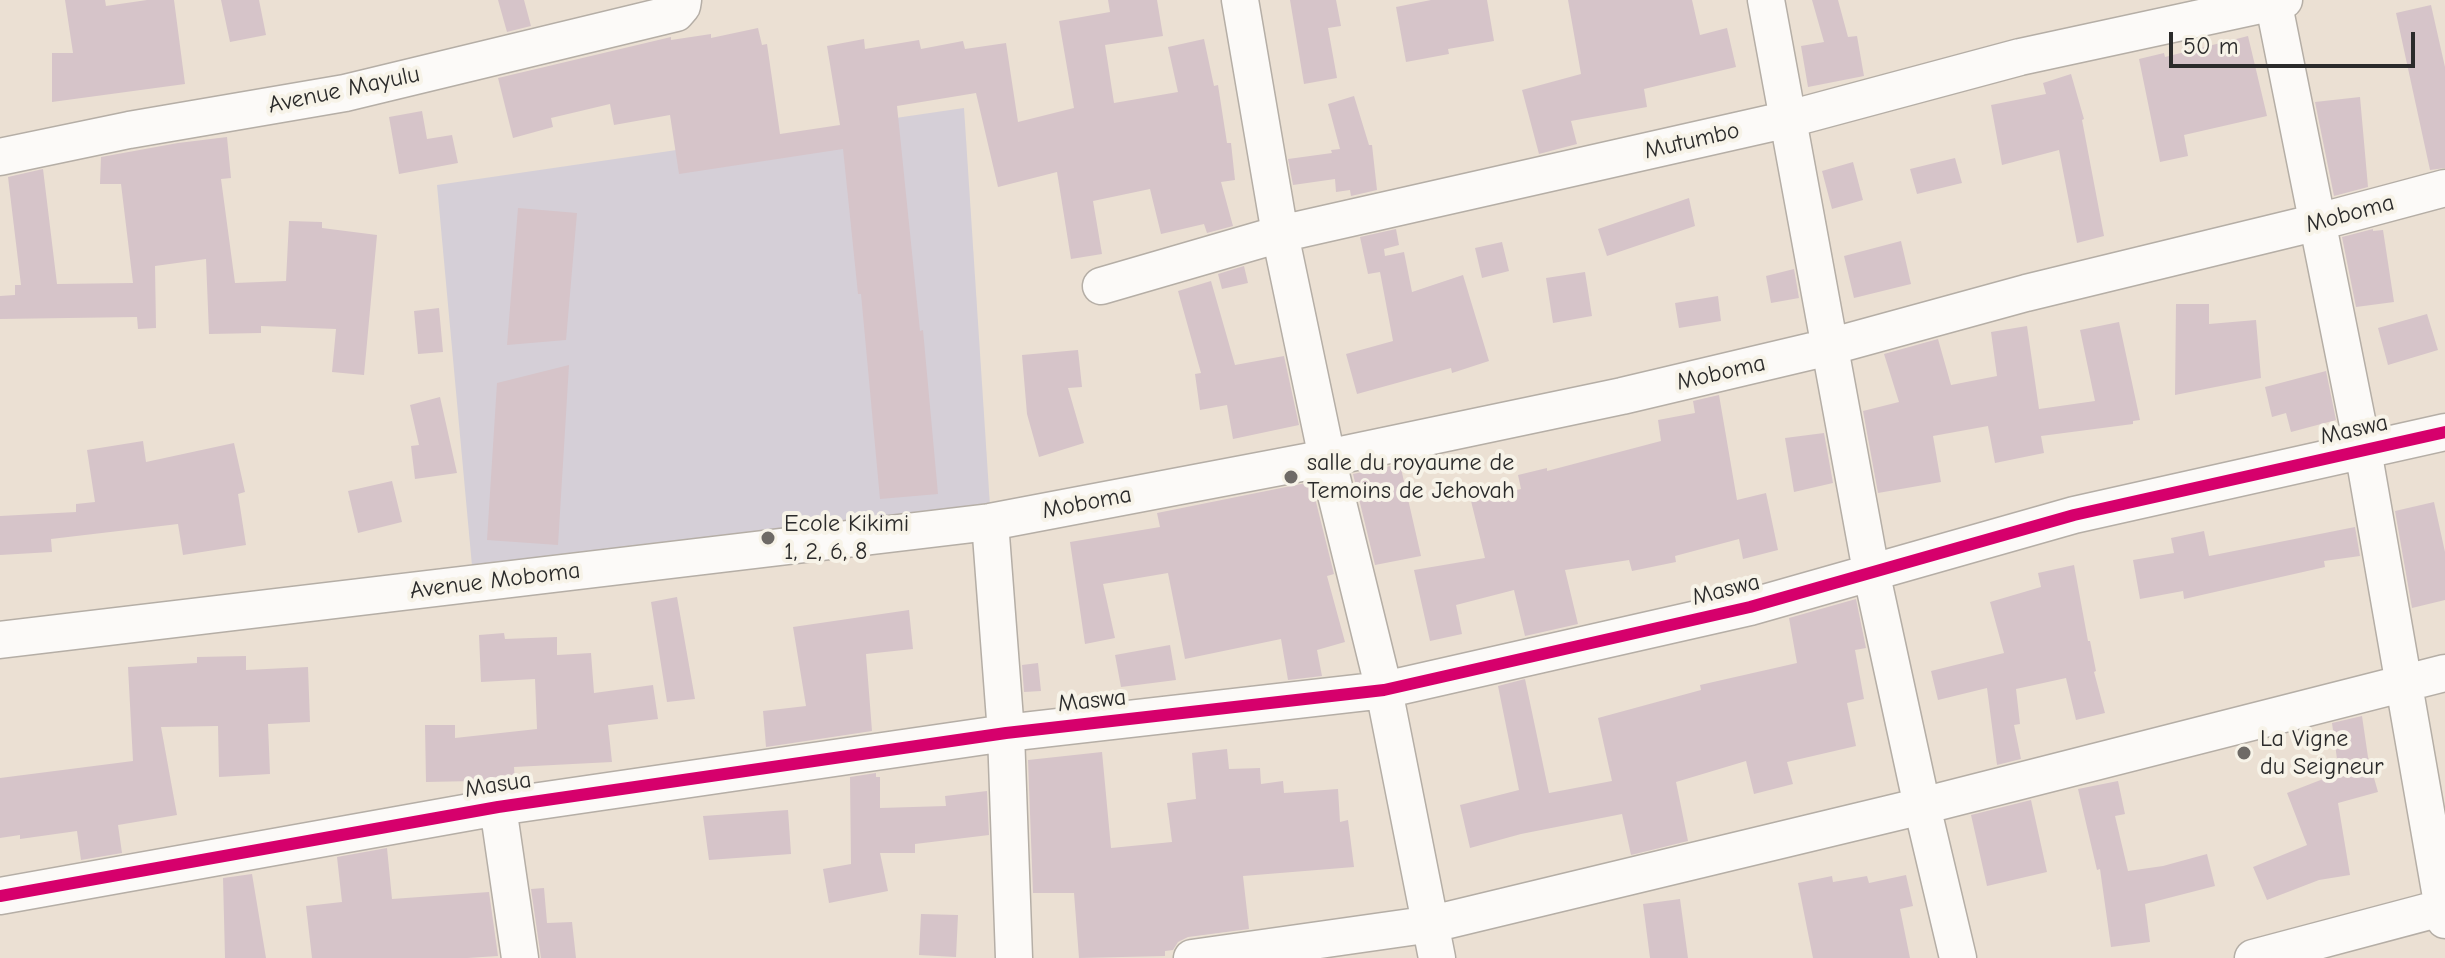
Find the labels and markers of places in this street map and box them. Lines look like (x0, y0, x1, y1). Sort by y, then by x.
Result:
place label: salle du royaume de Temoins de Jehovah (1307, 449, 1515, 505)
marker: salle du royaume de Temoins de Jehovah (1282, 468, 1300, 486)
place label: Ecole Kikimi 1, 2, 6, 8 (784, 510, 909, 566)
marker: Ecole Kikimi 1, 2, 6, 8 (759, 529, 777, 547)
place label: La Vigne du Seigneur (2260, 725, 2384, 781)
marker: La Vigne du Seigneur (2235, 744, 2253, 762)

